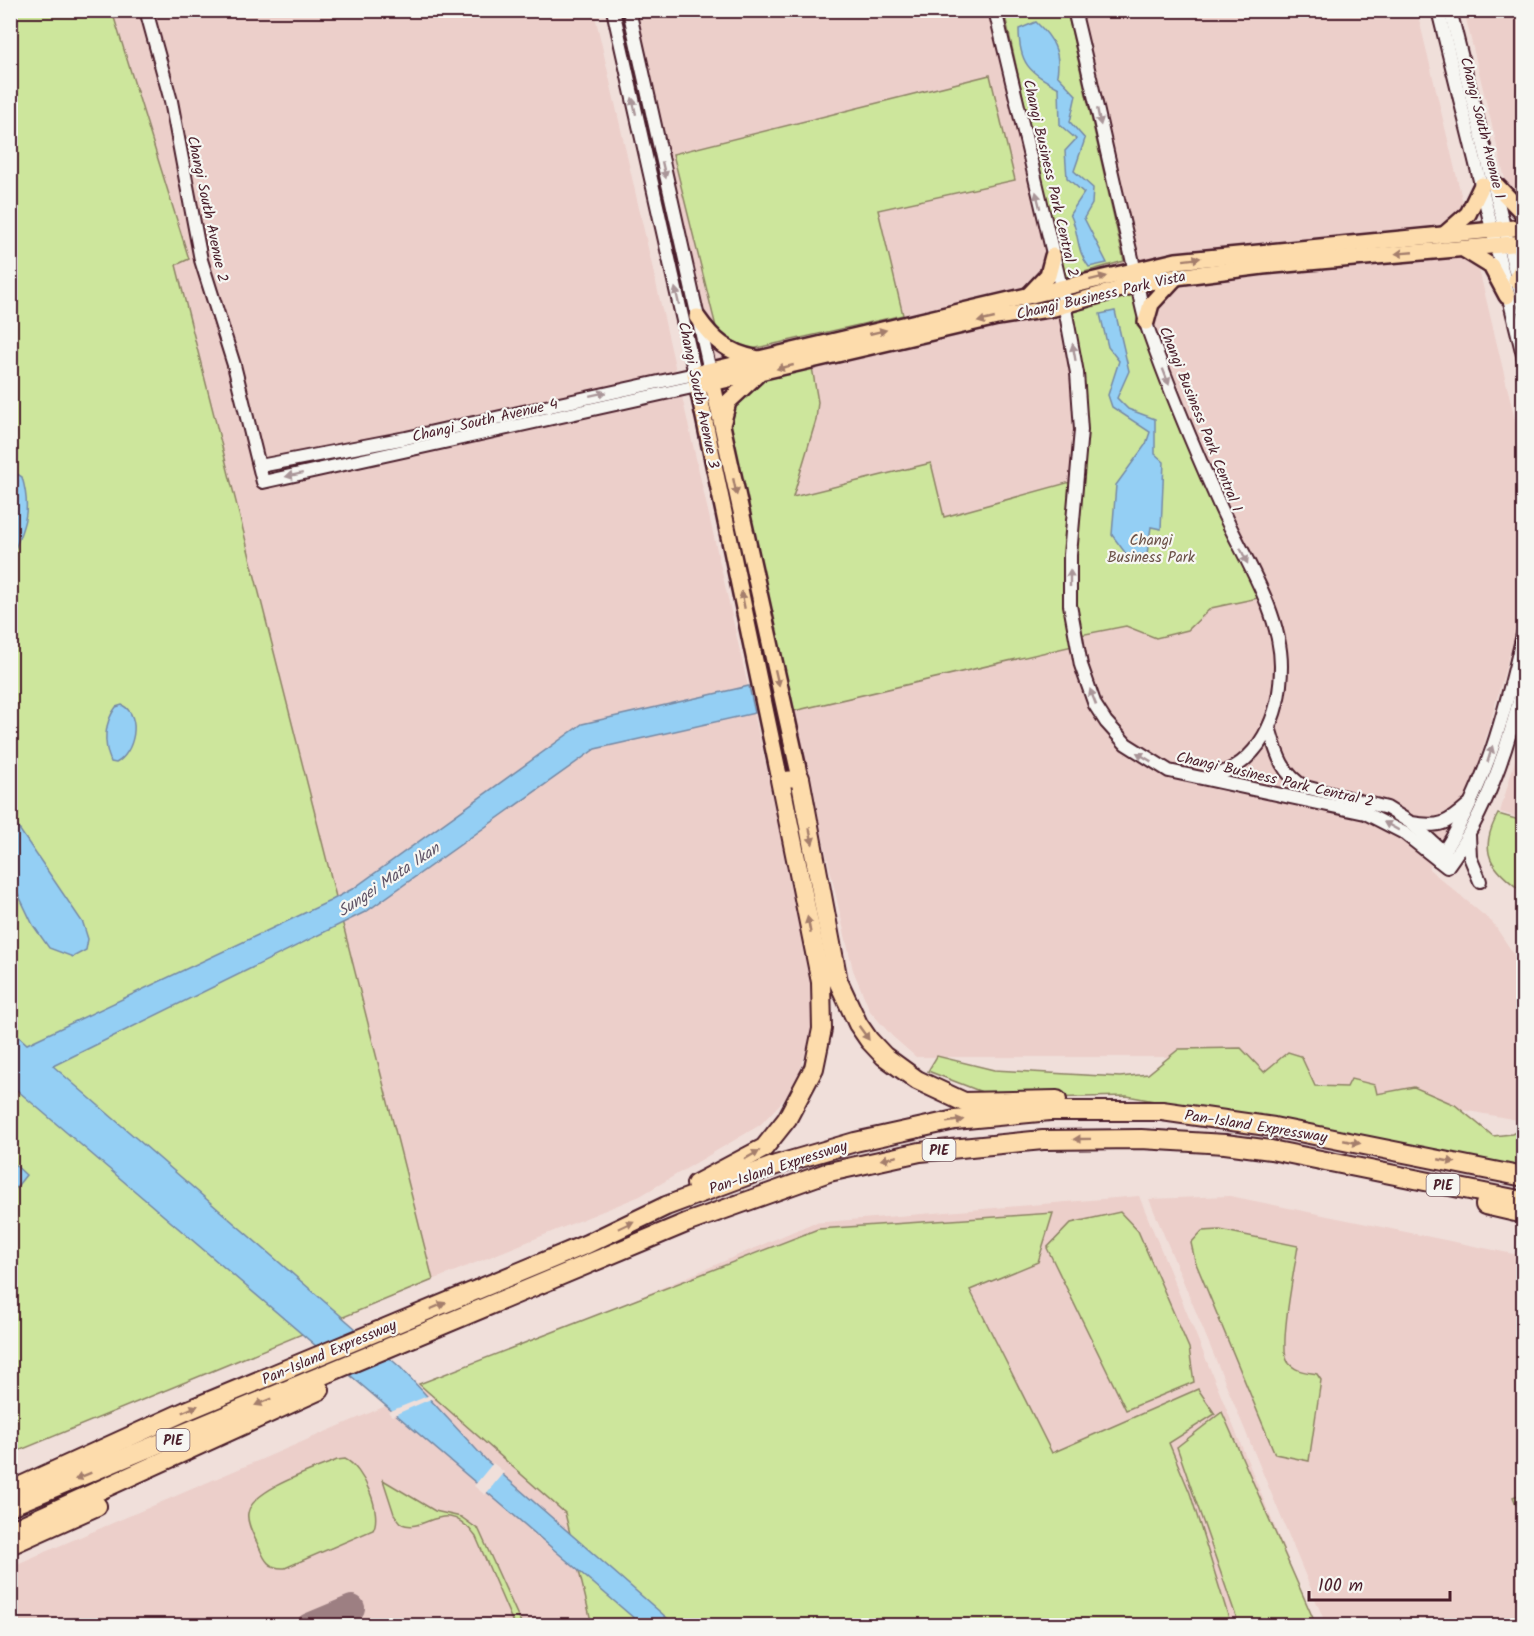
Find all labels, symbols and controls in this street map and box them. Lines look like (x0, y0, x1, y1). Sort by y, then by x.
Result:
street label: Changi South Avenue 1 (1453, 55, 1511, 202)
street label: Changi Business Park Central 2 (1016, 77, 1084, 279)
one-way arrow (629, 97, 639, 115)
one-way arrow (1094, 108, 1104, 126)
street label: Changi South Avenue 2 (180, 134, 234, 285)
one-way arrow (660, 161, 669, 180)
one-way arrow (1033, 190, 1043, 209)
one-way arrow (1395, 249, 1414, 258)
one-way arrow (1183, 254, 1202, 264)
street label: Changi Business Park Vista (1014, 265, 1188, 327)
one-way arrow (1088, 272, 1107, 282)
one-way arrow (672, 287, 682, 305)
one-way arrow (977, 315, 996, 325)
street label: Changi South Avenue 3 (671, 320, 725, 471)
street label: Changi Business Park Central 1 (1152, 323, 1248, 516)
one-way arrow (869, 326, 887, 336)
one-way arrow (1069, 343, 1078, 362)
one-way arrow (775, 362, 794, 372)
one-way arrow (1161, 369, 1171, 387)
one-way arrow (588, 389, 607, 399)
street label: Changi South Avenue 4 (410, 393, 561, 449)
one-way arrow (284, 471, 303, 480)
one-way arrow (731, 478, 740, 497)
park label: Changi Business Park (1107, 529, 1196, 570)
one-way arrow (1239, 548, 1248, 565)
one-way arrow (1065, 569, 1075, 588)
one-way arrow (738, 590, 747, 609)
one-way arrow (773, 669, 783, 687)
one-way arrow (1087, 687, 1097, 705)
one-way arrow (1485, 745, 1495, 763)
street label: Changi Business Park Central 2 (1174, 746, 1376, 814)
one-way arrow (1136, 751, 1152, 762)
one-way arrow (1382, 821, 1399, 831)
one-way arrow (806, 827, 815, 846)
water label: Sungei Mata Ikan (333, 836, 446, 924)
one-way arrow (804, 915, 813, 934)
one-way arrow (858, 1025, 871, 1041)
street label: Pan-Island Expressway (1183, 1104, 1330, 1150)
one-way arrow (946, 1116, 965, 1125)
street label: Pan-Island Expressway (706, 1134, 852, 1202)
one-way arrow (1073, 1134, 1092, 1144)
one-way arrow (1342, 1138, 1361, 1148)
road number: PIE (922, 1139, 956, 1161)
one-way arrow (743, 1150, 760, 1160)
one-way arrow (879, 1154, 898, 1163)
one-way arrow (1438, 1157, 1457, 1166)
road number: PIE (1426, 1174, 1460, 1196)
one-way arrow (618, 1220, 635, 1229)
one-way arrow (429, 1301, 447, 1311)
street label: Pan-Island Expressway (258, 1313, 401, 1392)
one-way arrow (254, 1397, 271, 1406)
one-way arrow (182, 1405, 199, 1414)
road number: PIE (156, 1429, 190, 1451)
one-way arrow (73, 1472, 91, 1482)
scale bar (1309, 1564, 1450, 1602)
text: 100 m (1318, 1572, 1363, 1601)

